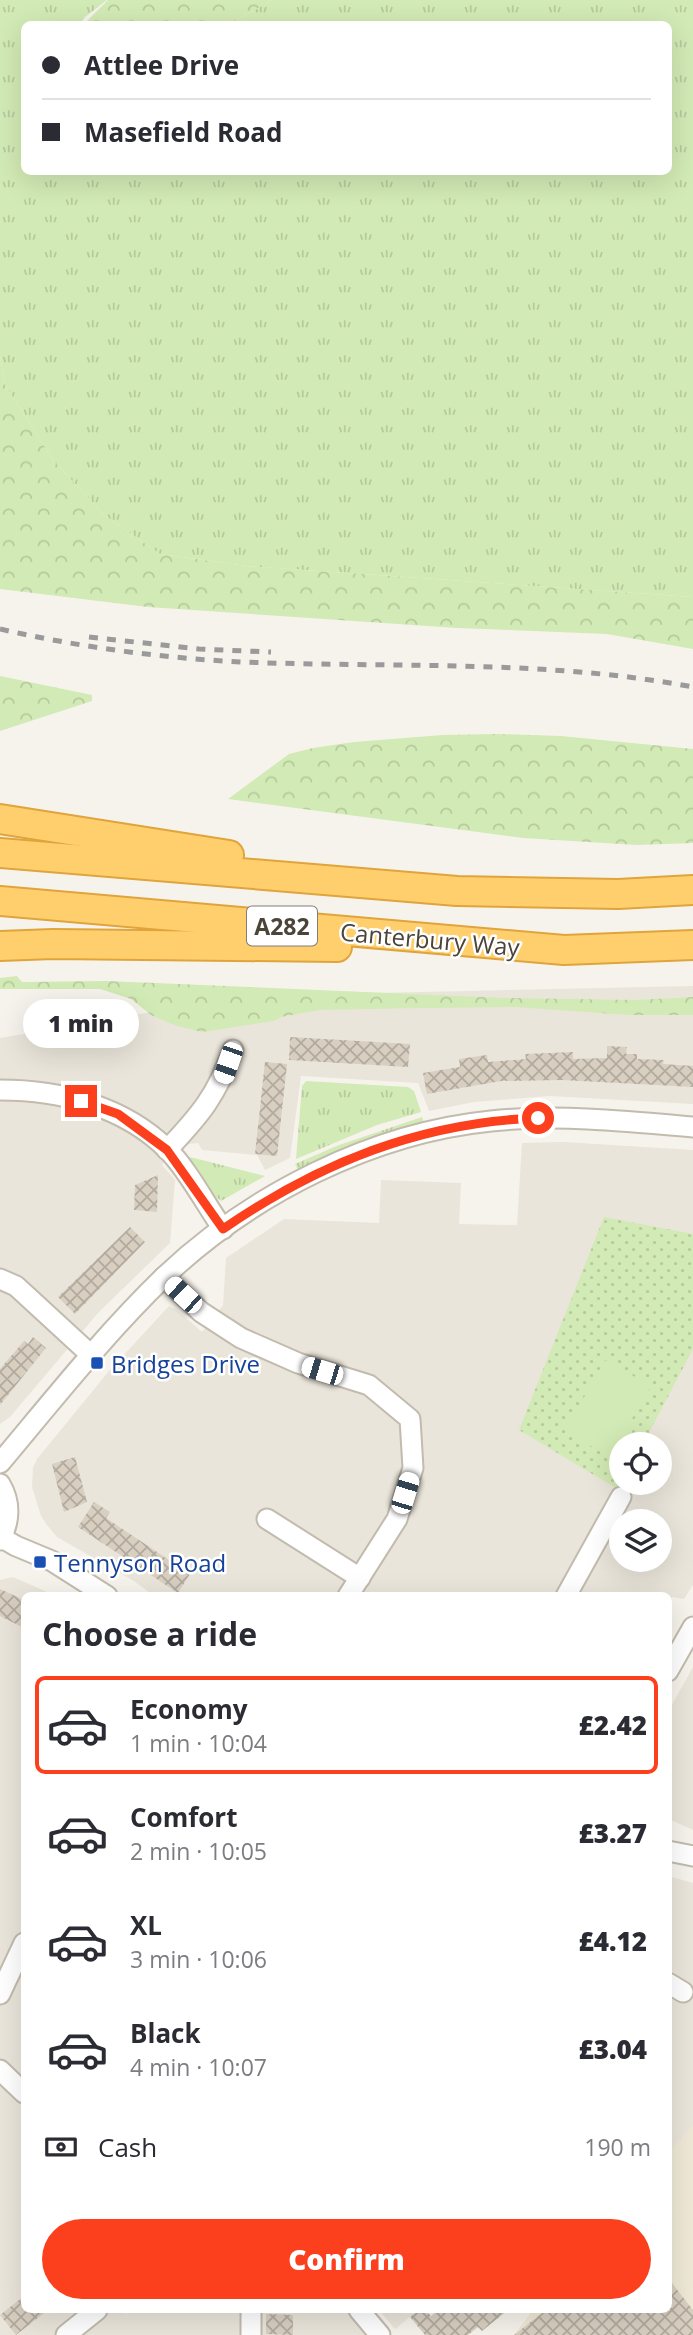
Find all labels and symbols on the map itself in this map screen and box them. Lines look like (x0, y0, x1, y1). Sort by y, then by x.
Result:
road number: A282 (247, 906, 317, 945)
street label: Canterbury Way (339, 915, 522, 963)
callout: 1 min (23, 1000, 139, 1048)
car (212, 1040, 245, 1086)
route end (65, 1085, 97, 1117)
route start (522, 1102, 554, 1134)
car (161, 1273, 206, 1317)
place label: Bridges Drive (111, 1347, 260, 1380)
marker: Bridges Drive (89, 1355, 105, 1371)
car (299, 1355, 346, 1387)
car (389, 1470, 422, 1516)
place label: Tennyson Road (54, 1546, 226, 1579)
marker: Tennyson Road (32, 1554, 48, 1570)

